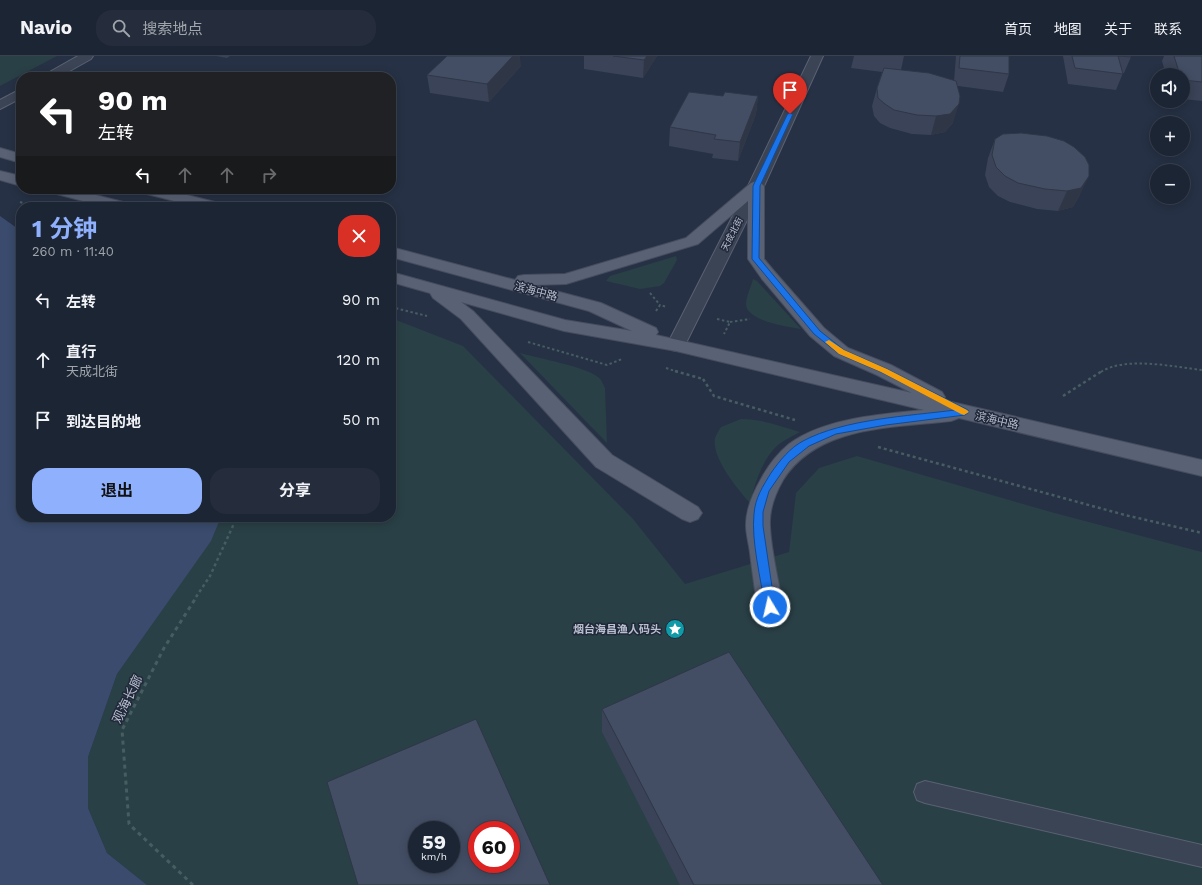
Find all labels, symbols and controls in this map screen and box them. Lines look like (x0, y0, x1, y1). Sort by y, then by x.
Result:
search box (96, 10, 376, 46)
text: Navio (20, 16, 72, 39)
icon: search (110, 17, 132, 39)
text: 搜索地点 (142, 20, 202, 38)
text: 首页 (1004, 21, 1032, 37)
text: 地图 (1054, 21, 1082, 37)
text: 关于 (1104, 21, 1132, 37)
text: 联系 (1154, 21, 1182, 37)
map controls (1150, 68, 1190, 204)
button: sound (1150, 68, 1190, 108)
pin (773, 73, 807, 114)
icon: arrive (779, 79, 801, 101)
text: 90 m (98, 84, 168, 117)
icon: left (32, 88, 84, 140)
button: + (1150, 116, 1190, 156)
text: 左转 (98, 122, 134, 143)
icon: left (132, 164, 154, 186)
icon: ahead (174, 164, 196, 186)
icon: ahead (216, 164, 238, 186)
icon: right (258, 164, 280, 186)
button: − (1150, 164, 1190, 204)
text: 1 分钟 (32, 215, 97, 243)
button: close (338, 215, 380, 257)
street label: 天成北街 (719, 216, 745, 252)
text: 260 m · 11:40 (32, 244, 114, 259)
street label: 滨海中路 (513, 280, 559, 303)
icon: left (32, 289, 54, 311)
text: 90 m (342, 291, 380, 309)
text: 左转 (66, 293, 96, 311)
text: 直行 (66, 343, 96, 361)
icon: ahead (32, 349, 54, 371)
text: 120 m (337, 351, 380, 369)
text: 天成北街 (66, 364, 118, 379)
icon: arrive (32, 409, 54, 431)
street label: 滨海中路 (974, 409, 1020, 432)
text: 50 m (343, 411, 380, 429)
text: 到达目的地 (66, 413, 141, 431)
button: 退出 (32, 468, 202, 514)
button: 分享 (210, 468, 380, 514)
position arrow (749, 586, 791, 628)
place icon: 烟台海昌渔人码头 (664, 618, 686, 640)
place label: 烟台海昌渔人码头 (573, 623, 661, 636)
street label: 观海长廊 (109, 673, 146, 726)
speed limit sign: 60 (468, 821, 520, 873)
text: 59 (422, 830, 446, 854)
text: km/h (421, 851, 447, 862)

